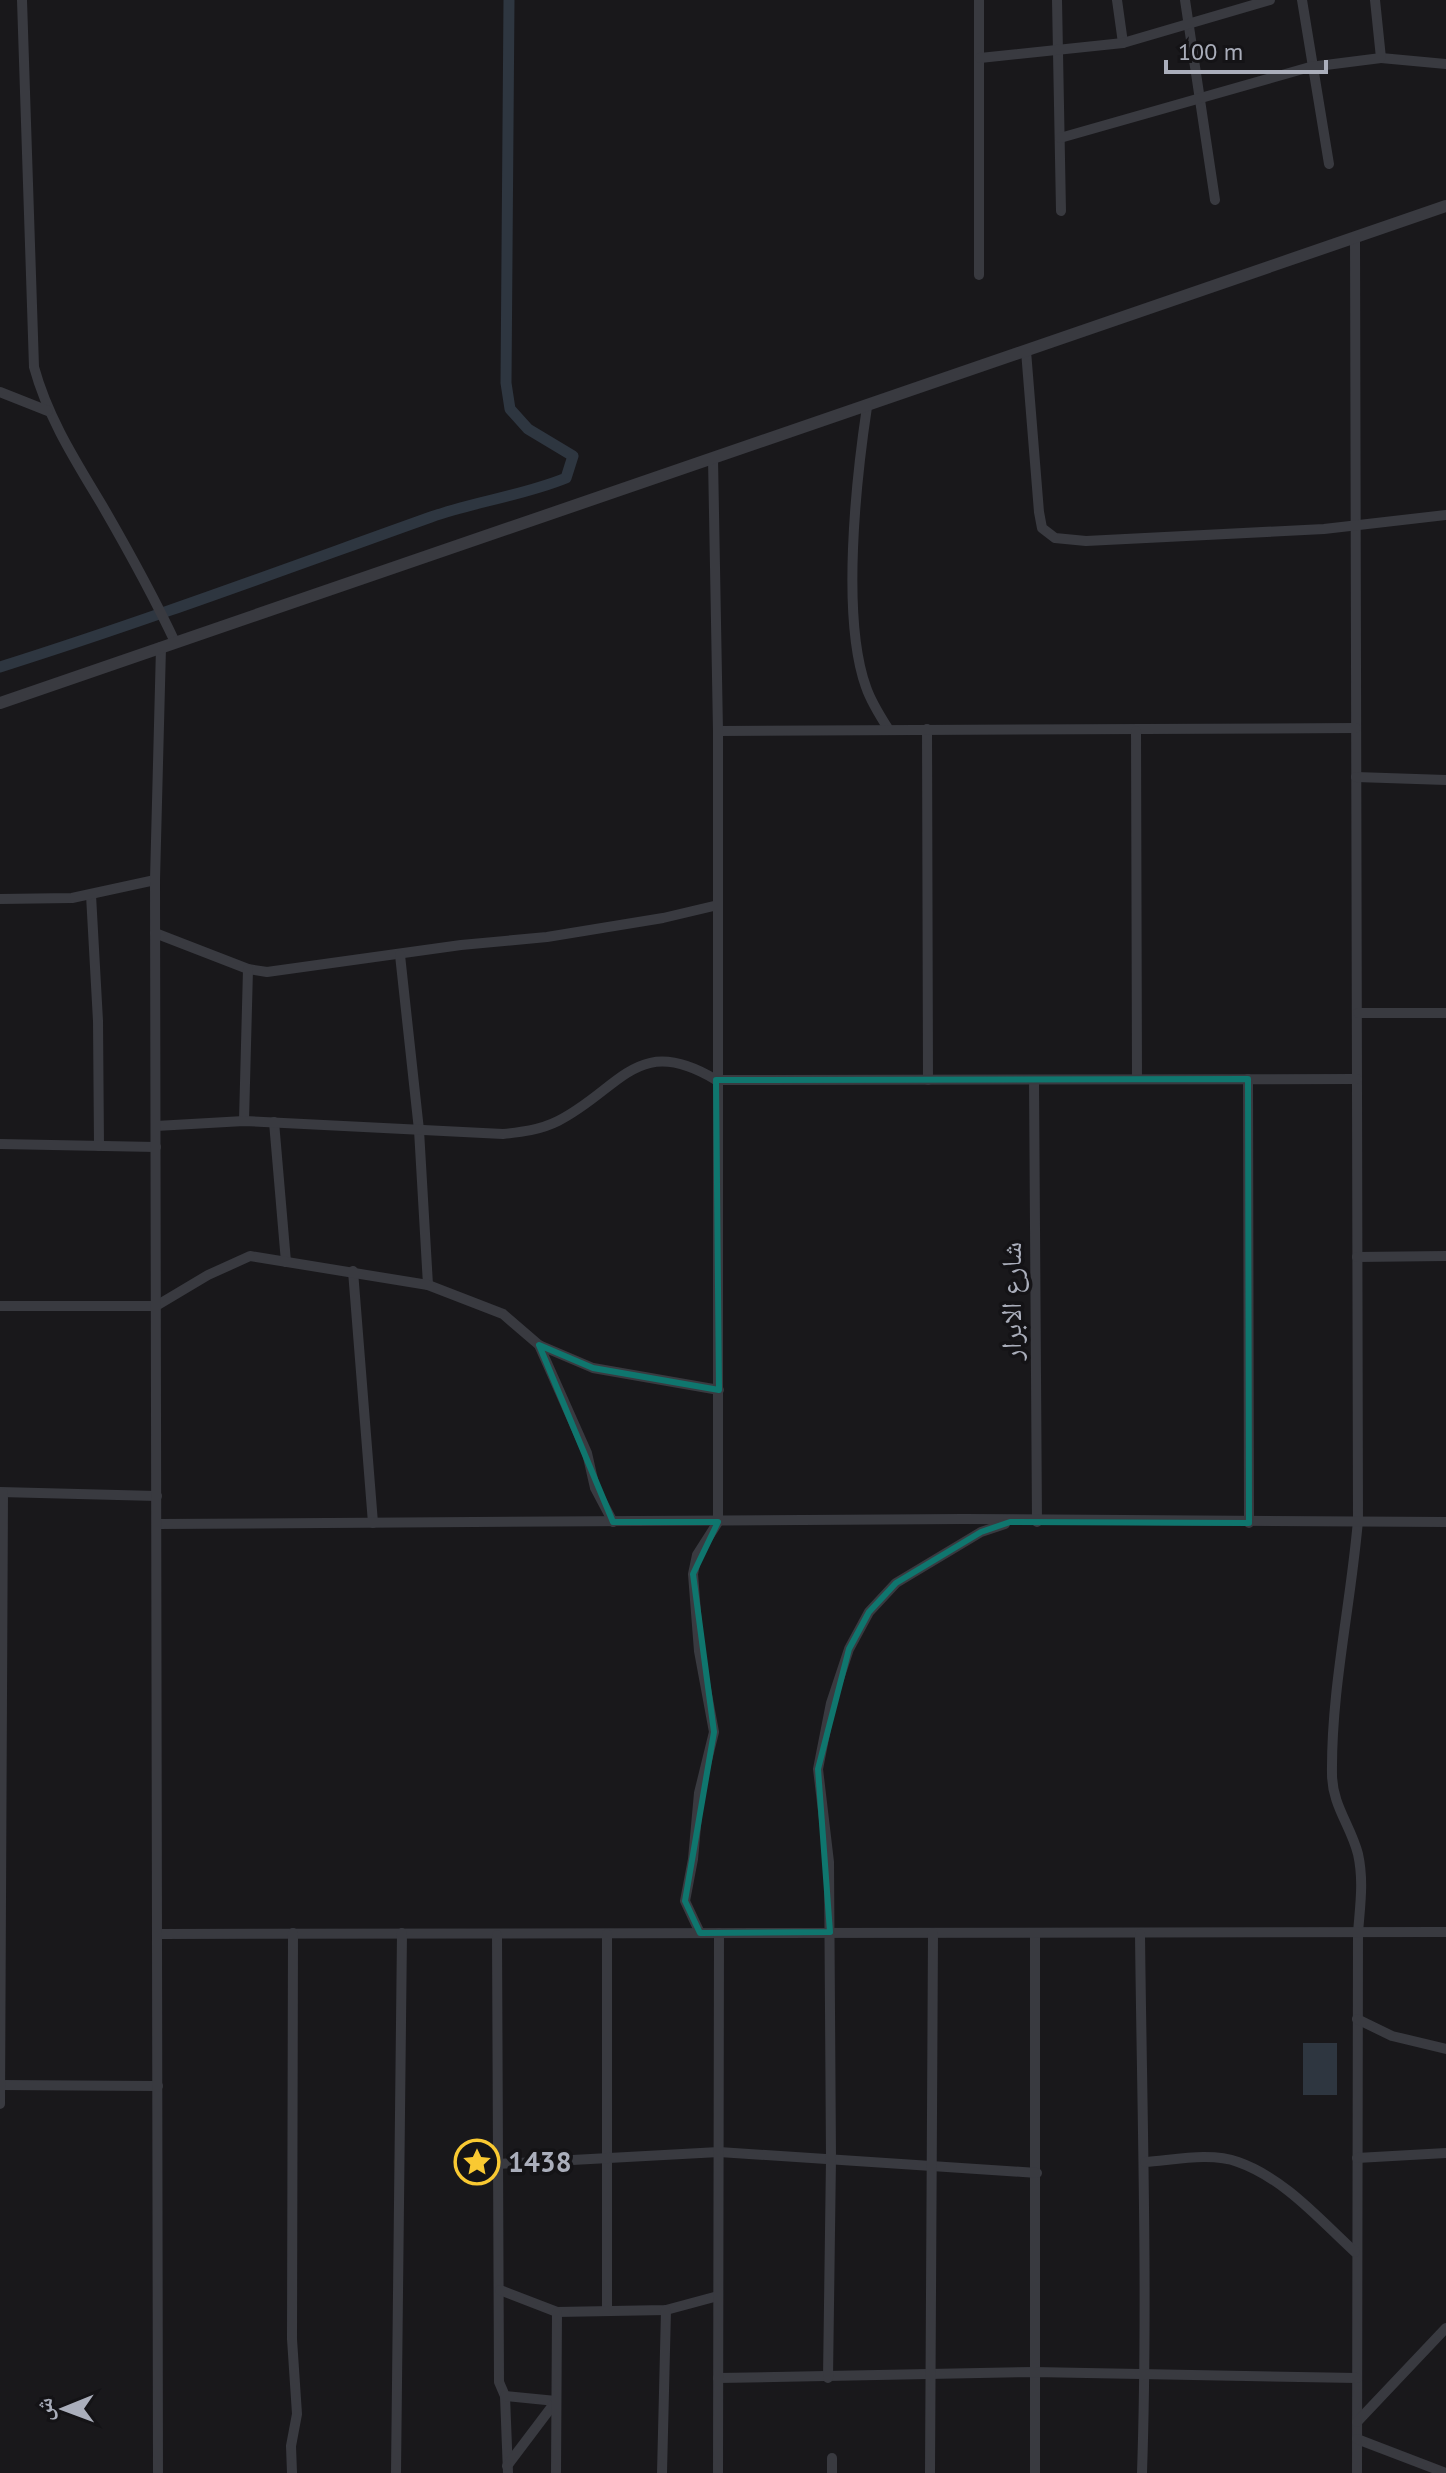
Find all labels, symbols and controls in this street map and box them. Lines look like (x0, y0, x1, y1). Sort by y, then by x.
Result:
scale bar (1166, 24, 1326, 74)
text: 100 m (1178, 36, 1243, 67)
street label: شارع الابرار (992, 1242, 1029, 1361)
place icon: 1438 (453, 2138, 501, 2186)
place label: 1438 (508, 2143, 572, 2180)
north arrow (24, 2369, 104, 2449)
text: ش (30, 2397, 58, 2421)

